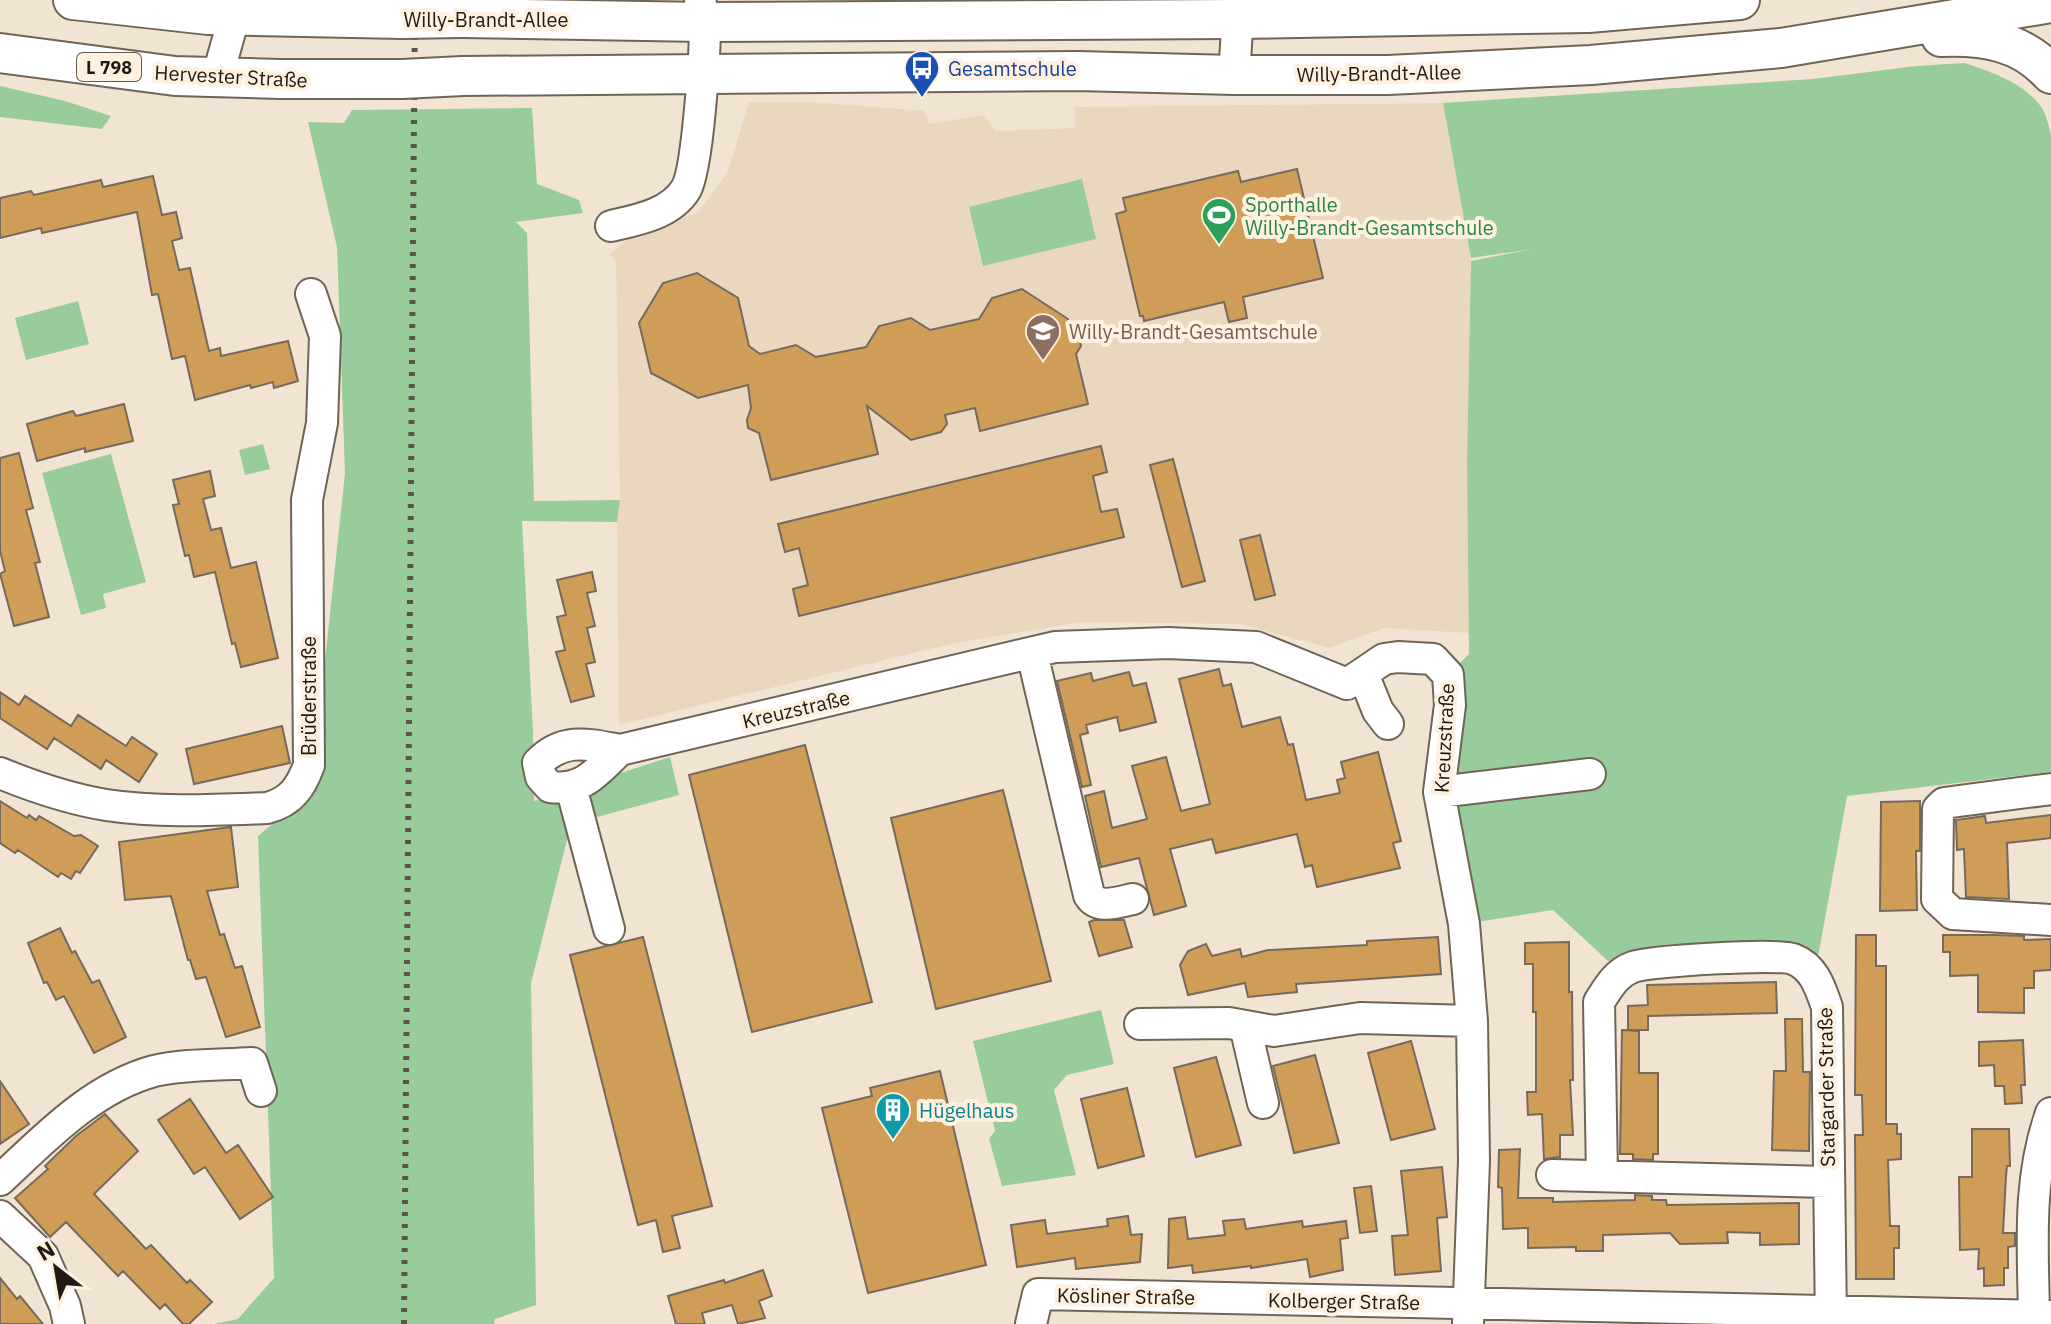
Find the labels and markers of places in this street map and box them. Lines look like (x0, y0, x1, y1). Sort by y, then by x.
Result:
bus stop icon: Gesamtschule (903, 49, 941, 99)
place label: Gesamtschule (948, 55, 1077, 82)
place label: Sporthalle Willy-Brandt-Gesamtschule (1245, 191, 1494, 241)
sports icon: Sporthalle Willy-Brandt-Gesamtschule (1200, 196, 1238, 246)
school or university icon: Willy-Brandt-Gesamtschule (1024, 312, 1062, 362)
place label: Willy-Brandt-Gesamtschule (1069, 318, 1318, 345)
building icon: Hügelhaus (874, 1091, 912, 1141)
place label: Hügelhaus (919, 1097, 1015, 1124)

